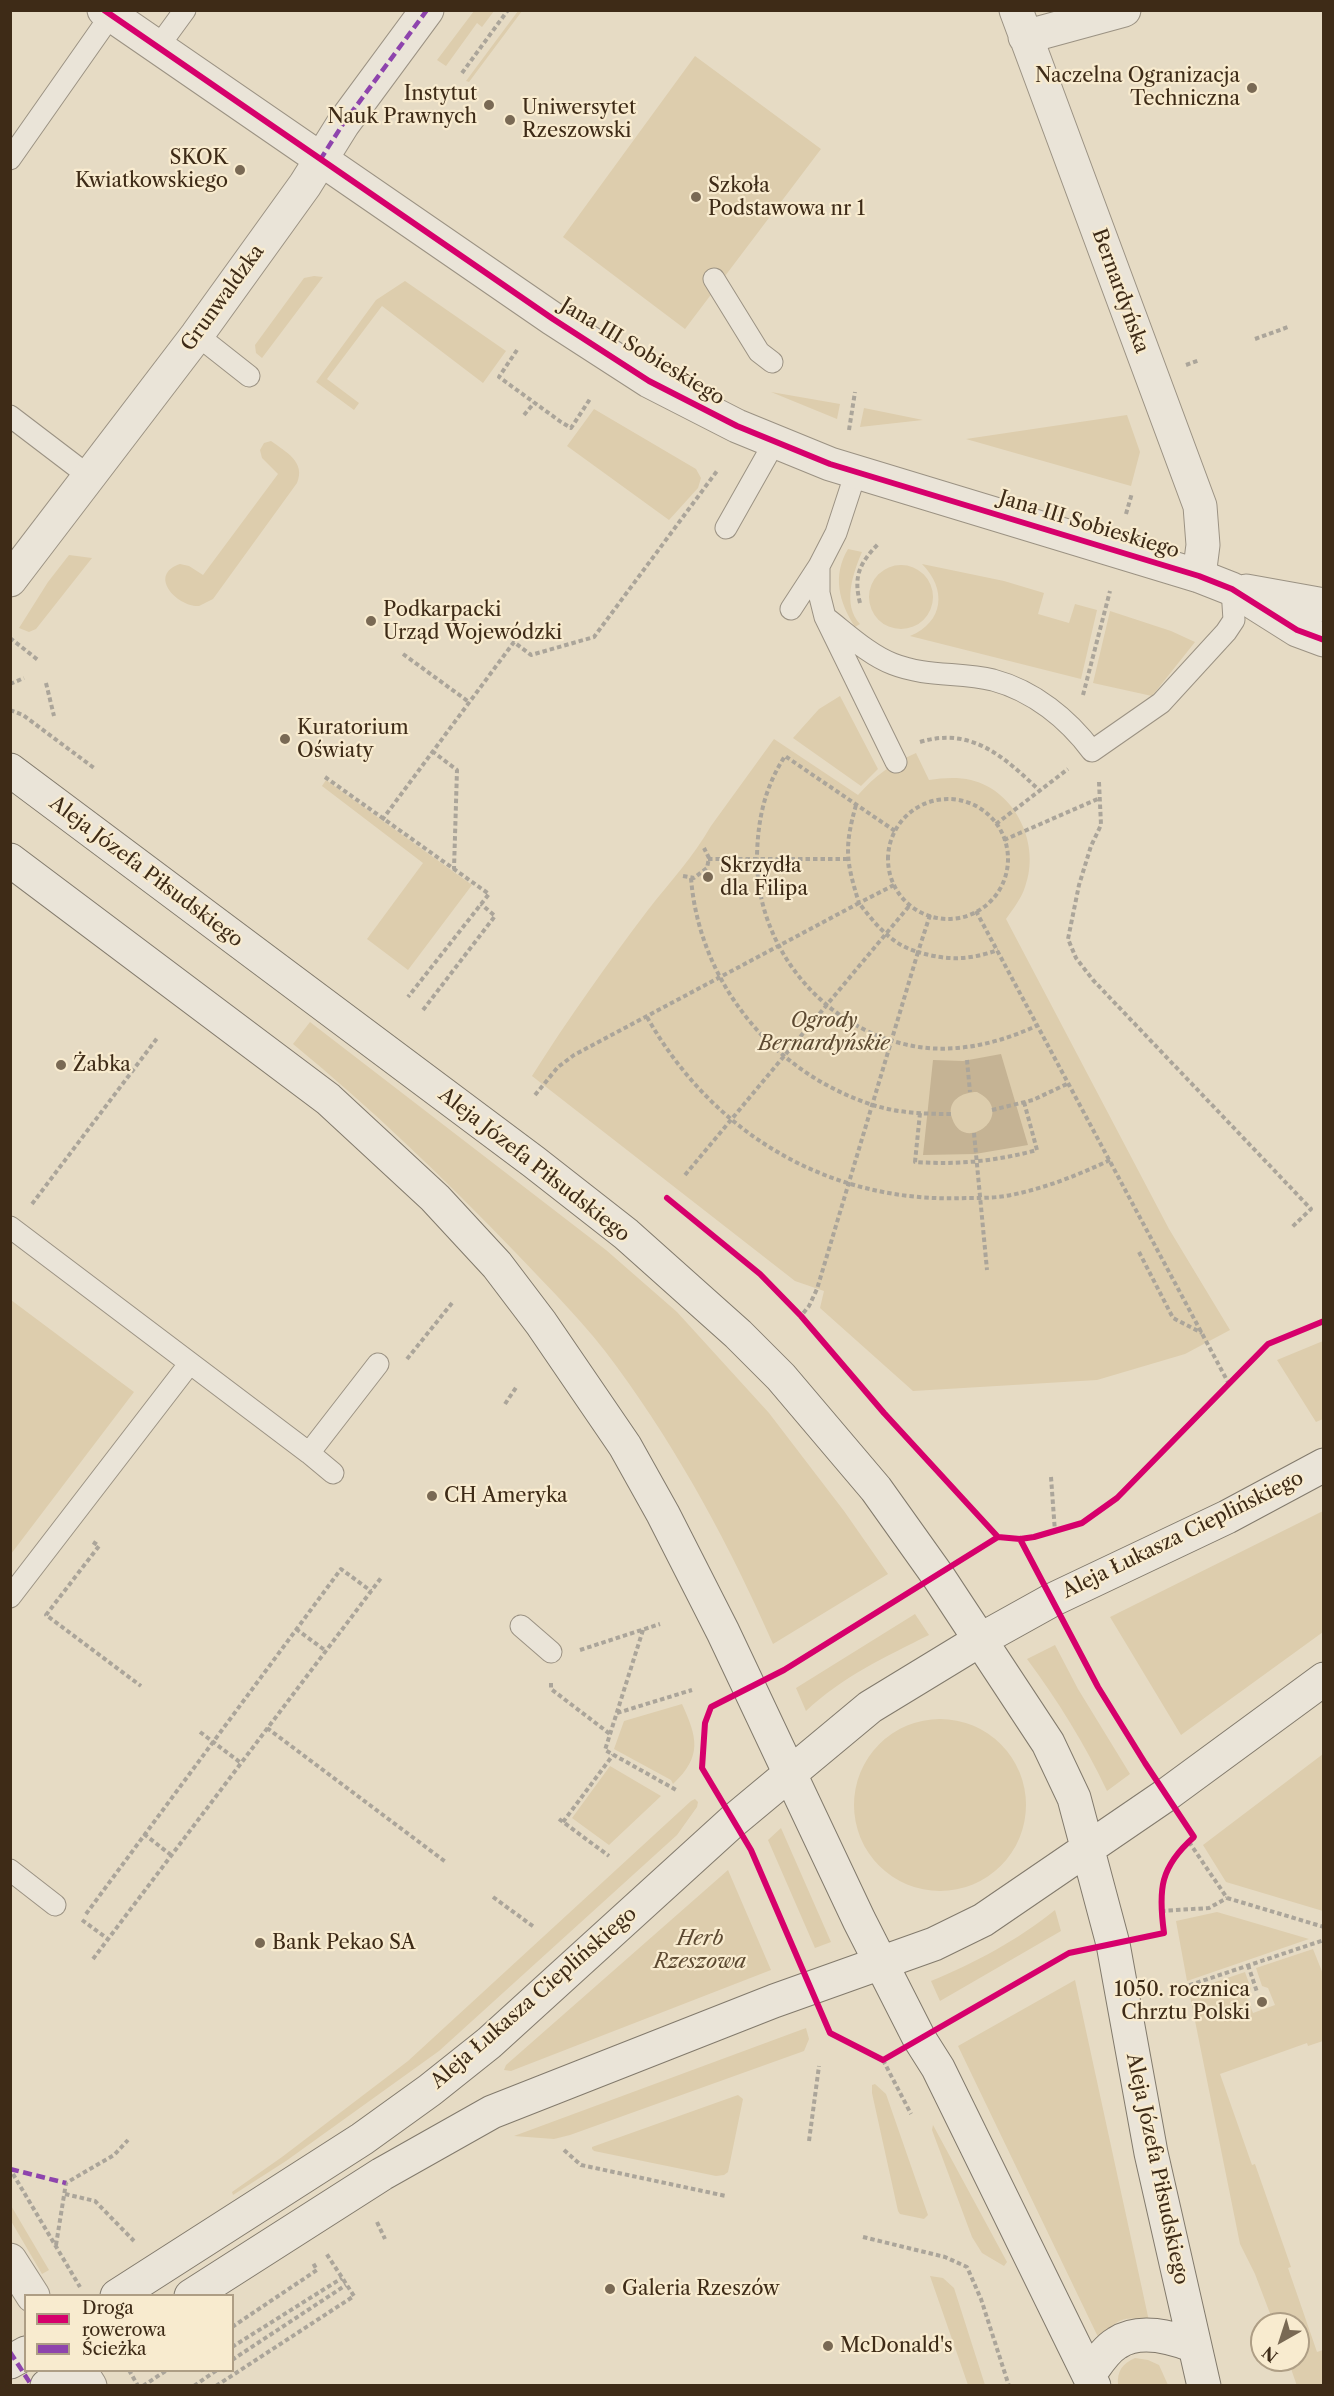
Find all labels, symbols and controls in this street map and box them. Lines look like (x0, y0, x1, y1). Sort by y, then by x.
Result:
place label: Naczelna Ogranizacja Techniczna (1035, 64, 1240, 111)
marker: Naczelna Ogranizacja Techniczna (1245, 81, 1259, 95)
place label: Instytut Nauk Prawnych (328, 82, 477, 129)
place label: Uniwersytet Rzeszowski (522, 96, 636, 143)
marker: Instytut Nauk Prawnych (482, 98, 496, 112)
marker: Uniwersytet Rzeszowski (503, 113, 517, 127)
place label: SKOK Kwiatkowskiego (75, 146, 228, 193)
marker: SKOK Kwiatkowskiego (233, 163, 247, 177)
place label: Szkoła Podstawowa nr 1 (708, 174, 865, 221)
marker: Szkoła Podstawowa nr 1 (689, 190, 703, 204)
street label: Bernardyńska (1086, 226, 1154, 356)
street label: Grunwaldzka (176, 240, 270, 356)
street label: Jana III Sobieskiego (555, 293, 729, 411)
street label: Jana III Sobieskiego (996, 486, 1182, 564)
place label: Podkarpacki Urząd Wojewódzki (383, 598, 562, 645)
marker: Podkarpacki Urząd Wojewódzki (364, 614, 378, 628)
place label: Kuratorium Oświaty (297, 716, 409, 763)
marker: Kuratorium Oświaty (278, 732, 292, 746)
street label: Aleja Józefa Piłsudskiego (45, 791, 247, 953)
place label: Skrzydła dla Filipa (720, 854, 808, 901)
marker: Skrzydła dla Filipa (701, 870, 715, 884)
park label: Ogrody Bernardyńskie (758, 1009, 890, 1056)
place label: Żabka (73, 1053, 131, 1077)
marker: Żabka (54, 1058, 68, 1072)
street label: Aleja Józefa Piłsudskiego (434, 1083, 634, 1247)
street label: Aleja Łukasza Cieplińskiego (1059, 1466, 1307, 1604)
place label: CH Ameryka (444, 1484, 568, 1508)
marker: CH Ameryka (425, 1489, 439, 1503)
street label: Aleja Łukasza Cieplińskiego (426, 1902, 642, 2094)
park label: Herb Rzeszowa (654, 1927, 746, 1974)
place label: Bank Pekao SA (272, 1931, 416, 1955)
marker: Bank Pekao SA (253, 1936, 267, 1950)
place label: 1050. rocznica Chrztu Polski (1114, 1978, 1250, 2025)
marker: 1050. rocznica Chrztu Polski (1255, 1995, 1269, 2009)
street label: Aleja Józefa Piłsudskiego (1121, 2051, 1193, 2287)
place label: Galeria Rzeszów (622, 2277, 780, 2301)
marker: Galeria Rzeszów (603, 2282, 617, 2296)
legend (24, 2294, 234, 2372)
text: Droga rowerowa (82, 2297, 166, 2341)
north arrow (1250, 2312, 1310, 2372)
place label: McDonald's (840, 2334, 953, 2358)
text: Ścieżka (82, 2338, 147, 2360)
marker: McDonald's (821, 2339, 835, 2353)
text: N (1258, 2342, 1282, 2367)

